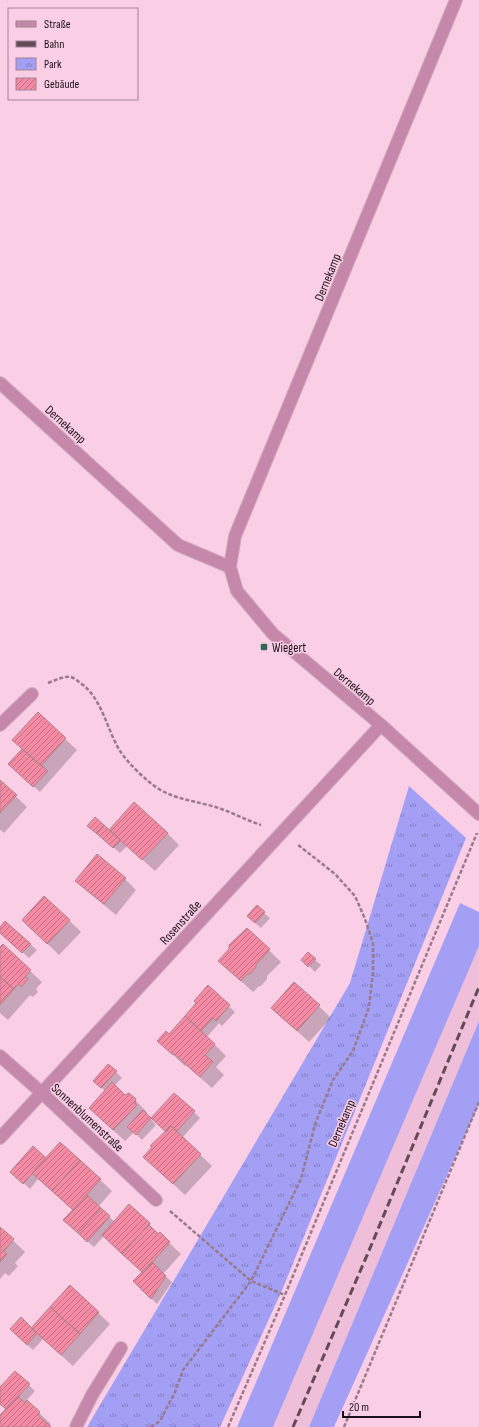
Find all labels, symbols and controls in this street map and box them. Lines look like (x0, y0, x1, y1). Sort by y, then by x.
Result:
legend (8, 8, 138, 100)
text: Straße (44, 17, 71, 32)
text: Bahn (44, 37, 64, 52)
text: Park (44, 57, 62, 72)
text: Gebäude (44, 77, 79, 92)
street label: Dernekamp (311, 251, 345, 303)
street label: Dernekamp (41, 402, 89, 447)
place label: Wiegert (272, 640, 306, 656)
marker: Wiegert (259, 642, 269, 652)
street label: Dernekamp (330, 665, 379, 709)
street label: Rosenstraße (157, 897, 205, 948)
street label: Sonnenblumenstraße (48, 1080, 127, 1155)
street label: Dernekamp (325, 1097, 359, 1149)
scale bar (343, 1393, 420, 1419)
text: 20 m (349, 1400, 369, 1415)

